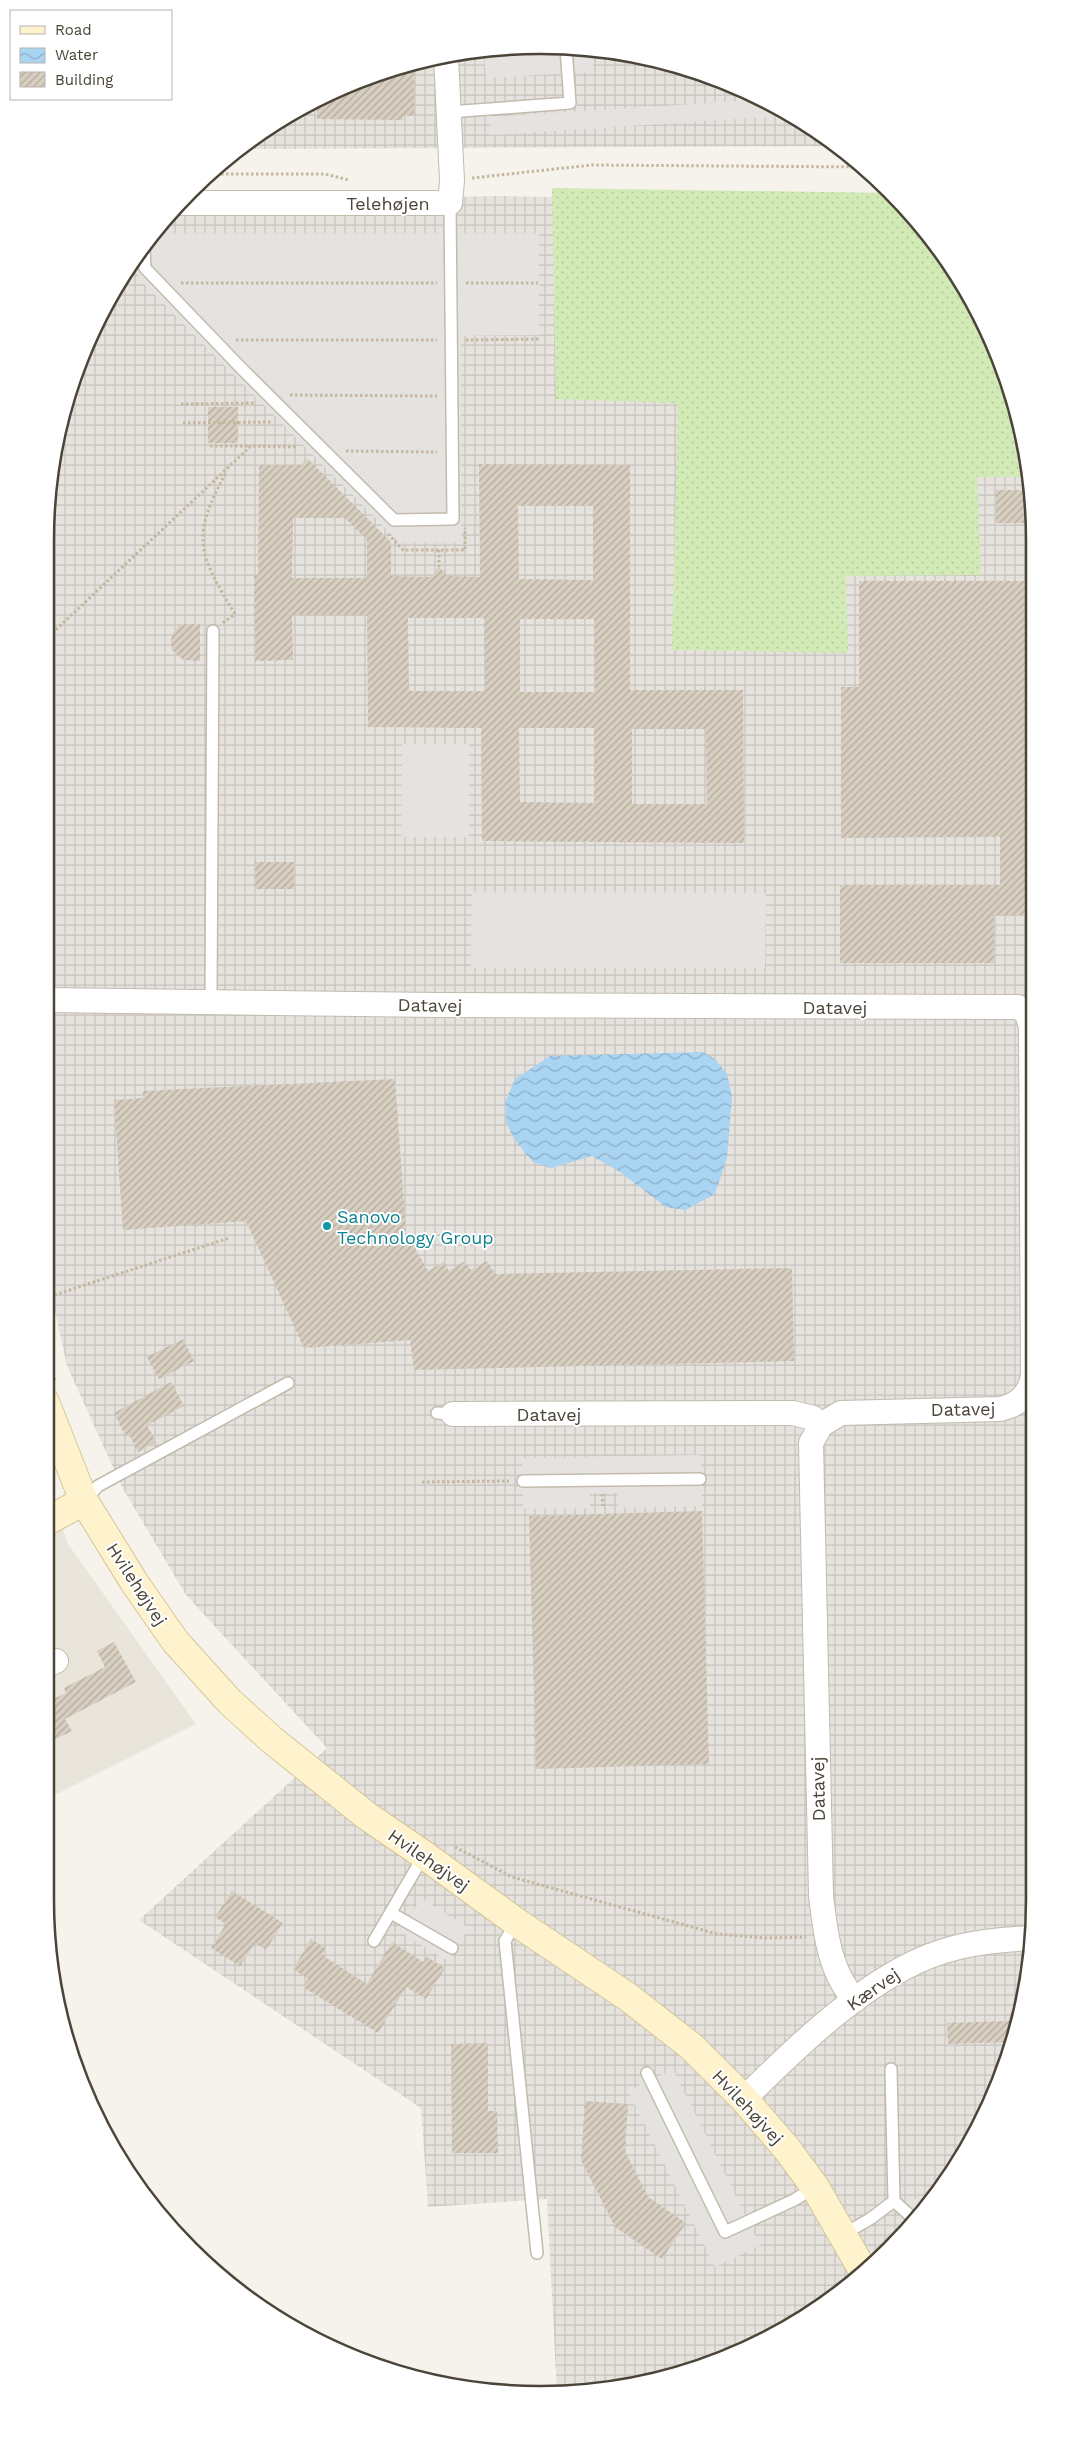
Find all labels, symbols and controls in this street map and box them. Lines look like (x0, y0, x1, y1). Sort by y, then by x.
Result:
legend (10, 10, 172, 100)
text: Road (55, 21, 92, 39)
text: Water (55, 46, 98, 64)
text: Building (55, 71, 113, 89)
street label: Telehøjen (346, 193, 430, 214)
street label: Datavej (397, 994, 463, 1016)
street label: Datavej (803, 997, 867, 1018)
place label: Sanovo Technology Group (337, 1206, 494, 1248)
marker: Sanovo Technology Group (321, 1220, 333, 1232)
street label: Datavej (930, 1398, 996, 1420)
street label: Datavej (517, 1404, 581, 1425)
street label: Hvilehøjvej (102, 1539, 172, 1629)
street label: Datavej (807, 1756, 829, 1822)
street label: Hvilehøjvej (384, 1824, 474, 1896)
street label: Kærvej (843, 1963, 903, 2015)
street label: Hvilehøjvej (708, 2065, 788, 2149)

